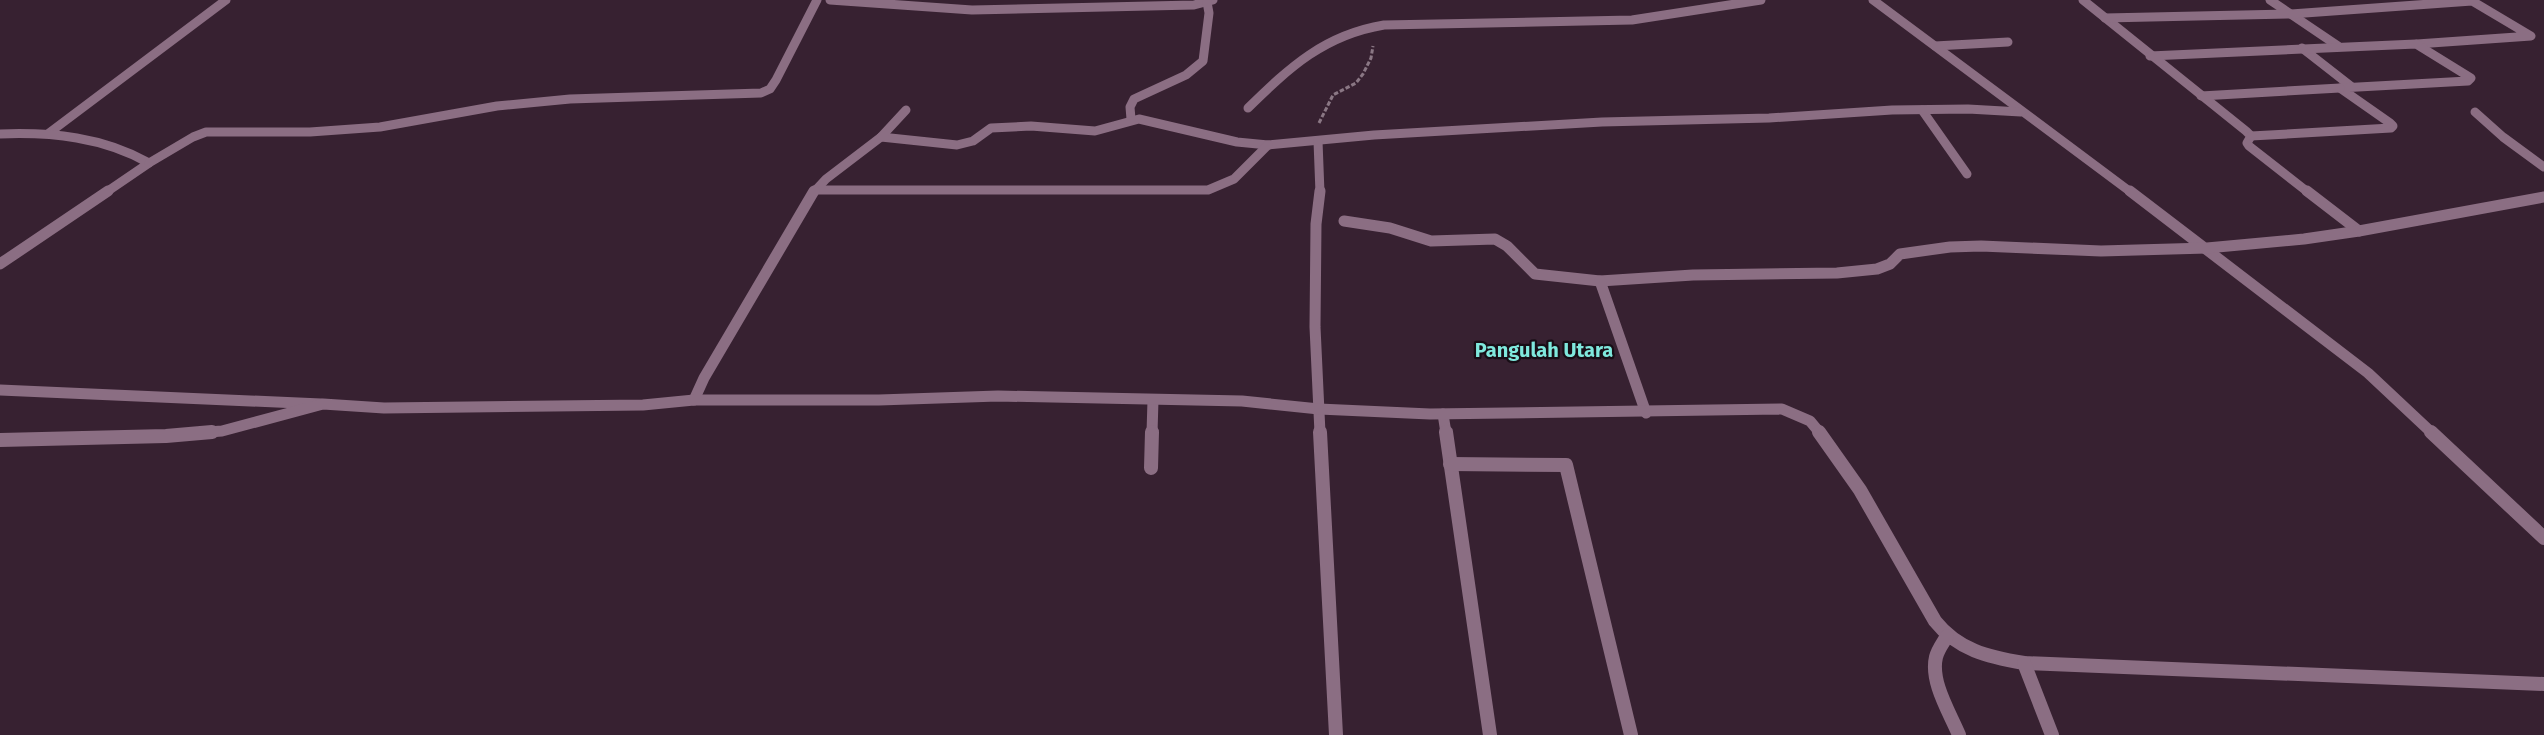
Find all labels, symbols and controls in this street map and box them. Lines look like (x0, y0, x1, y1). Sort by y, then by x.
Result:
district label: Pangulah Utara (1475, 338, 1613, 362)

